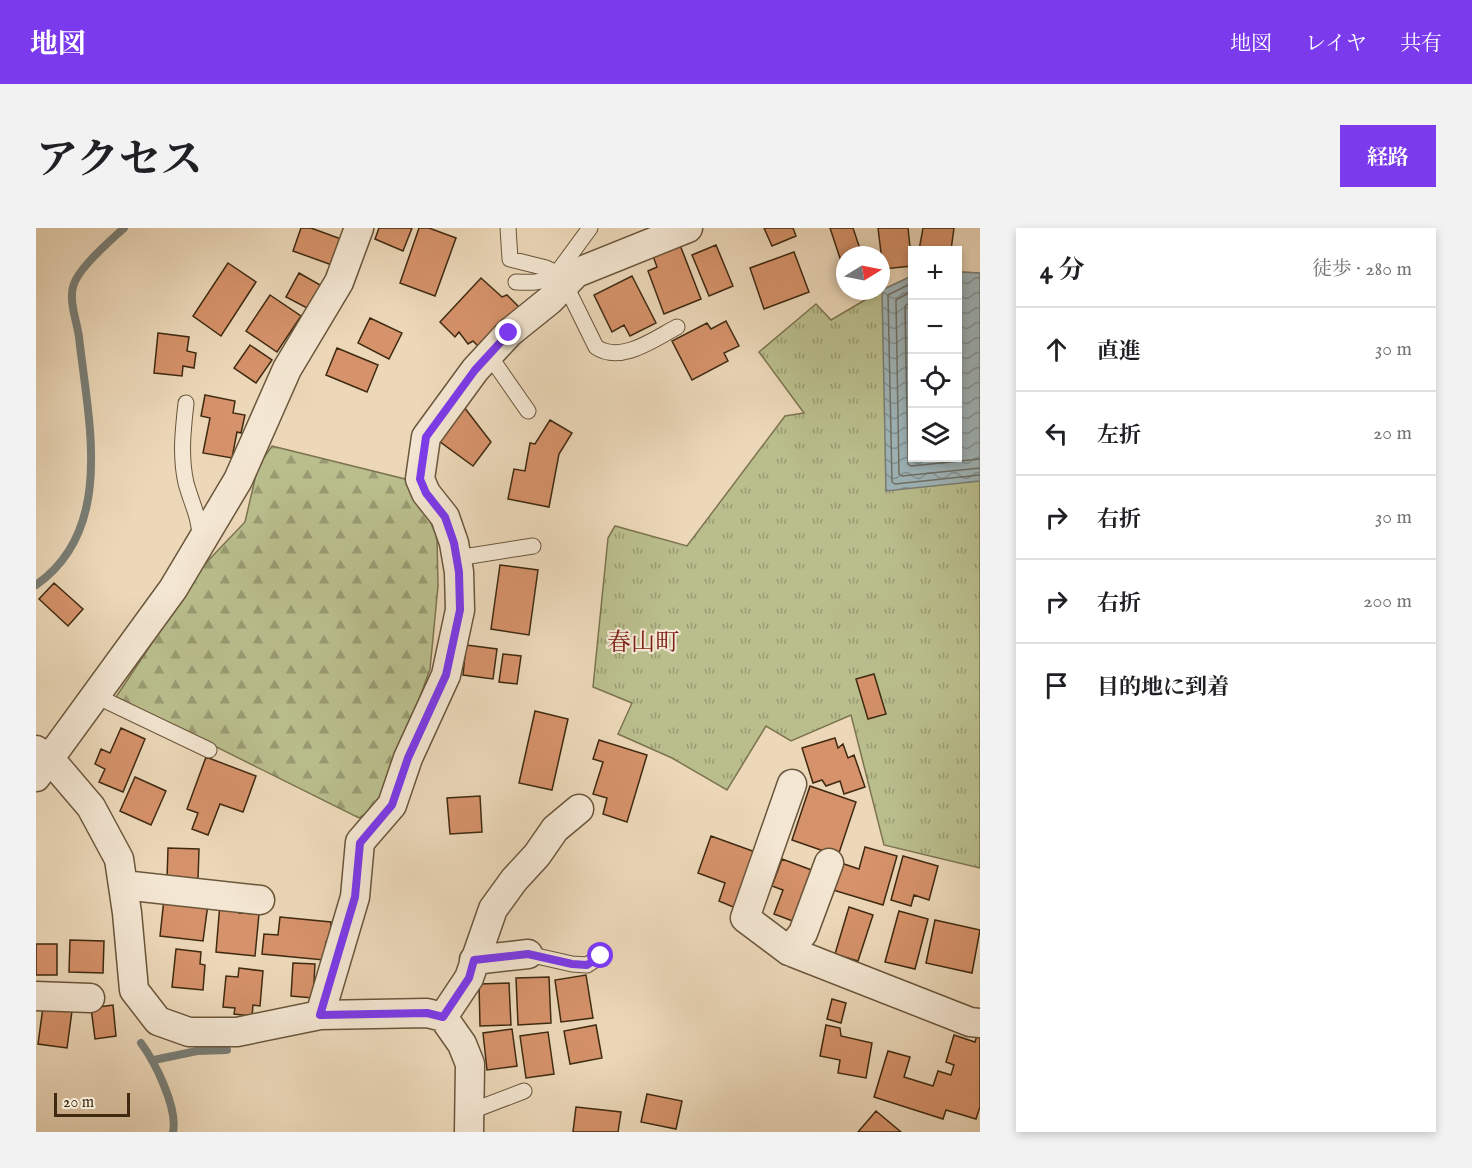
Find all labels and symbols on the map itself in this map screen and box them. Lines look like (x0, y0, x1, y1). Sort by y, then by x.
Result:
north arrow (836, 246, 890, 300)
route end (495, 319, 521, 345)
district label: 春山町 (607, 628, 679, 659)
route start (587, 942, 613, 968)
scale bar (54, 1090, 130, 1118)

